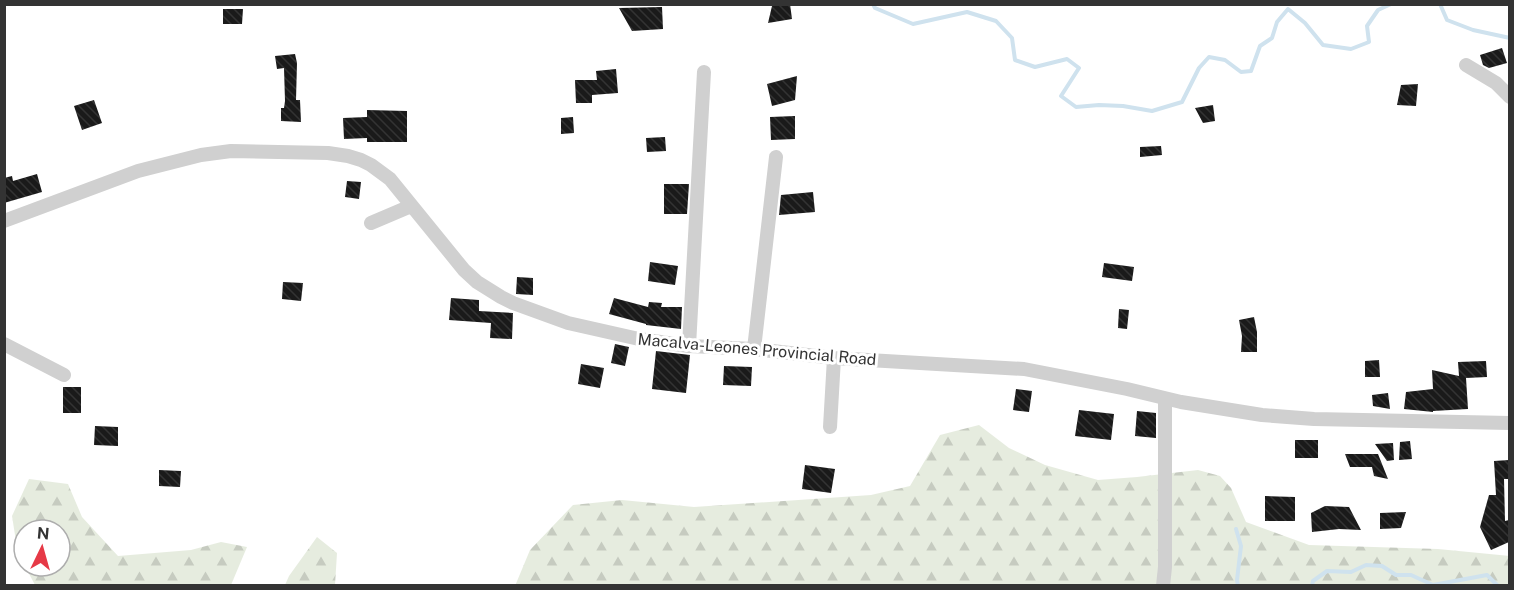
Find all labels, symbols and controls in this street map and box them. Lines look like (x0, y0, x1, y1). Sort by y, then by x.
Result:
street label: Macalva-Leones Provincial Road (637, 330, 877, 369)
north arrow (12, 518, 72, 578)
text: N (36, 524, 50, 544)

